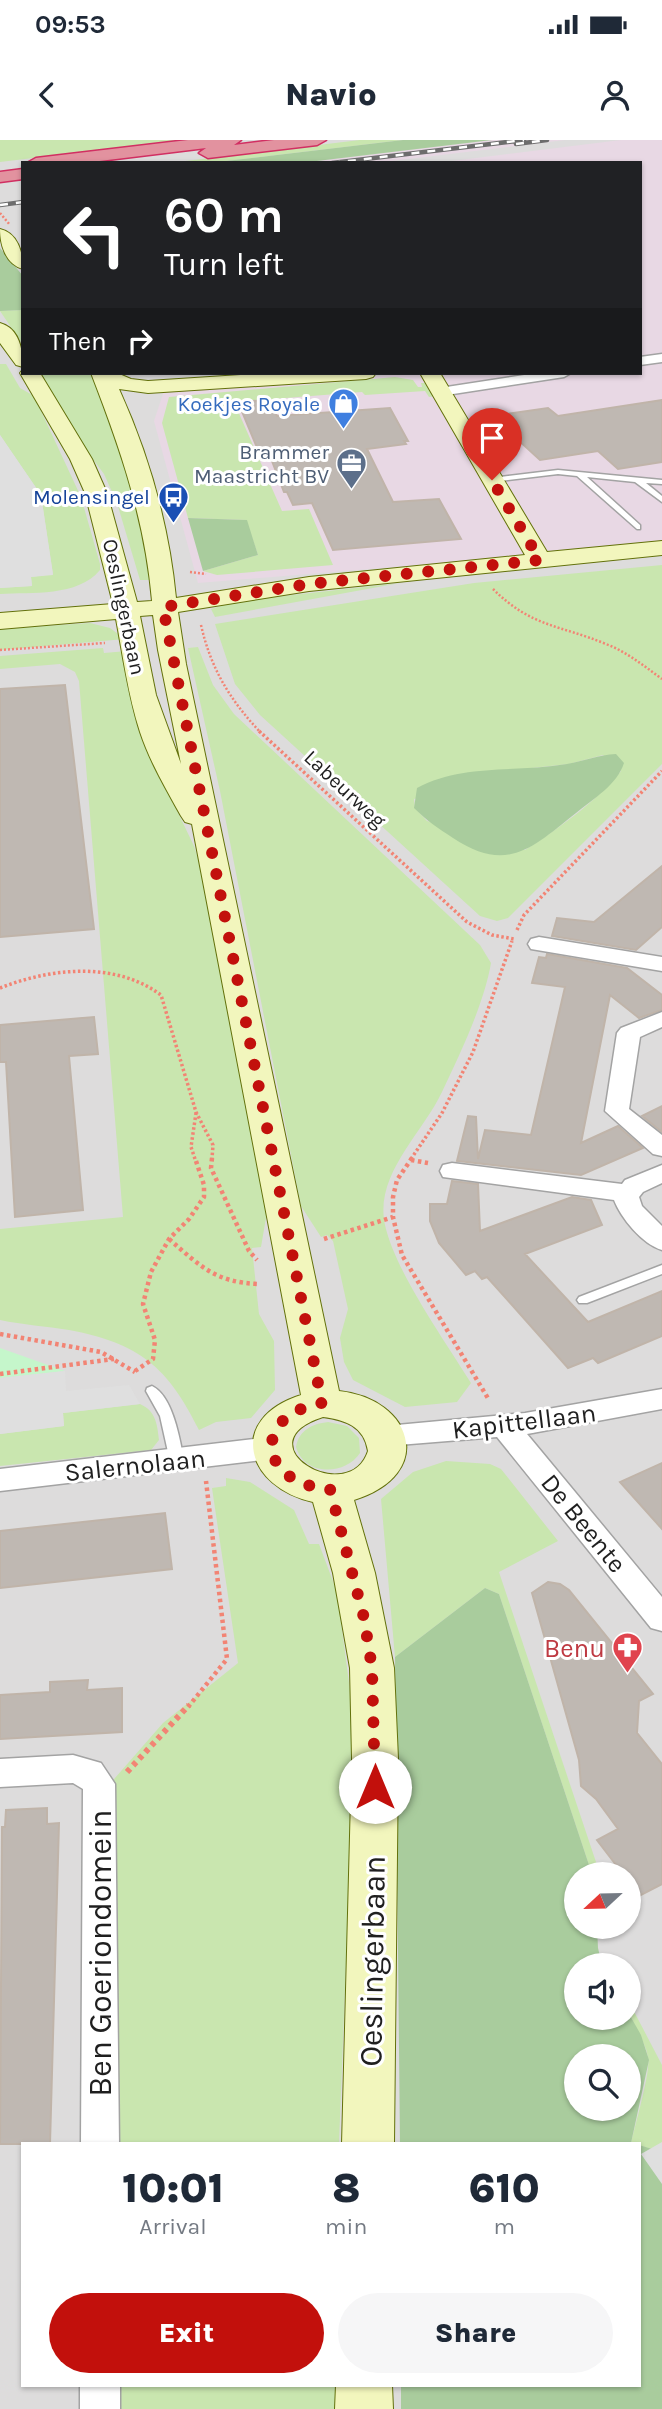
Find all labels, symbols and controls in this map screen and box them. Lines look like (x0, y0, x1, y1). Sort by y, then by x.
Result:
text: 09:53 (35, 9, 106, 40)
icon: back (28, 76, 66, 114)
text: Navio (285, 76, 377, 113)
icon: person (596, 76, 634, 114)
text: 60 m (164, 187, 284, 244)
icon: left (49, 189, 140, 280)
text: Turn left (164, 246, 284, 283)
icon: right (121, 322, 159, 360)
text: Then (49, 326, 107, 357)
shop icon: Koekjes Royale (326, 387, 360, 431)
place label: Koekjes Royale (178, 392, 320, 416)
pin (462, 408, 522, 480)
icon: arrive (473, 419, 511, 457)
place label: Brammer Maastricht BV (194, 440, 329, 488)
office icon: Brammer Maastricht BV (335, 447, 369, 491)
bus stop icon: Molensingel (156, 480, 190, 524)
place label: Molensingel (33, 485, 150, 509)
street label: Oeslingerbaan (98, 537, 150, 677)
street label: Labeurweg (299, 745, 391, 833)
street label: Kapittellaan (450, 1397, 598, 1446)
street label: Salernolaan (63, 1443, 207, 1488)
street label: De Beente (534, 1468, 633, 1579)
pharmacy icon: Benu (611, 1631, 645, 1675)
place label: Benu (544, 1633, 605, 1664)
position arrow (338, 1750, 412, 1824)
street label: Ben Goeriondomein (82, 1809, 119, 2097)
street label: Oeslingerbaan (352, 1855, 393, 2067)
north arrow (564, 1862, 640, 1939)
map controls (564, 1862, 641, 2121)
button: sound (564, 1953, 641, 2030)
button: search (564, 2044, 641, 2121)
text: 10:01 (122, 2163, 224, 2213)
text: 8 (332, 2163, 361, 2213)
text: 610 (468, 2163, 540, 2213)
text: Arrival (139, 2213, 207, 2240)
text: min (325, 2213, 367, 2240)
text: m (493, 2213, 515, 2240)
button: Exit (49, 2293, 324, 2373)
button: Share (338, 2293, 613, 2373)

